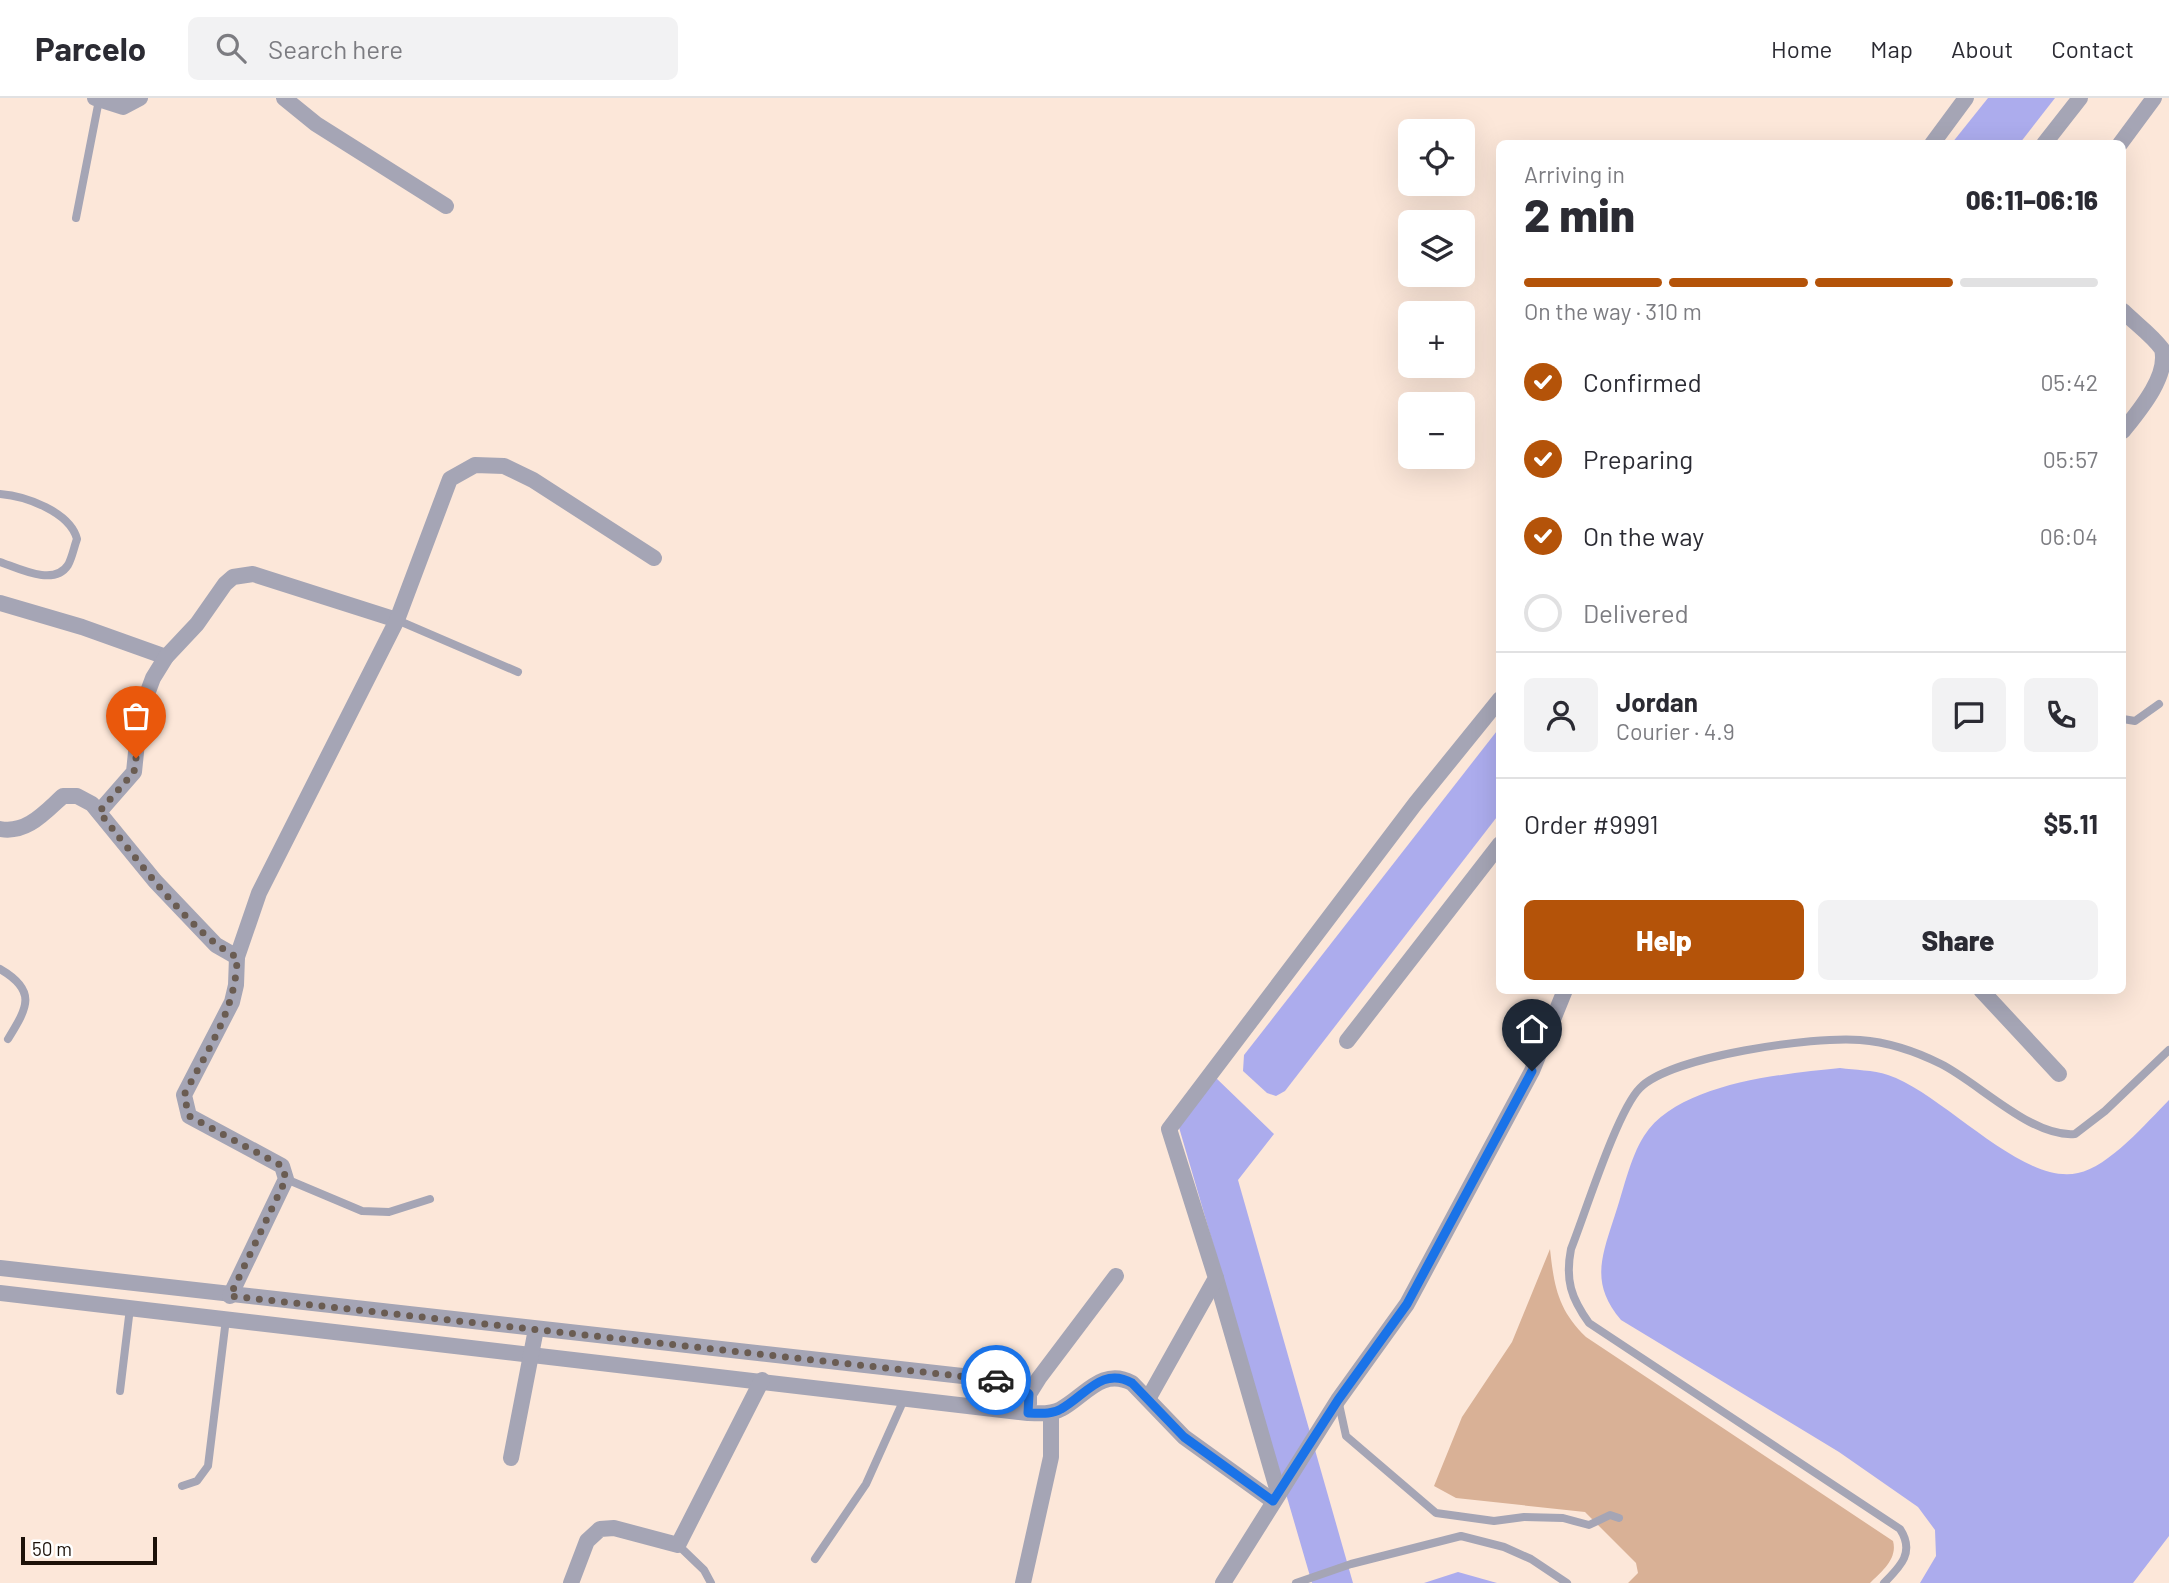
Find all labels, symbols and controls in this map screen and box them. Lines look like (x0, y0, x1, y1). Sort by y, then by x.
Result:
search box (188, 17, 678, 80)
text: Parcelo (35, 28, 146, 68)
icon: search (212, 29, 250, 67)
text: Search here (268, 33, 403, 64)
text: Home (1771, 34, 1832, 63)
text: Map (1870, 34, 1913, 63)
text: About (1951, 34, 2013, 63)
text: Contact (2051, 34, 2134, 63)
map controls (1398, 119, 1475, 469)
button: locate (1398, 119, 1475, 196)
text: Arriving in (1524, 160, 1625, 188)
text: 06:11–06:16 (1966, 184, 2098, 215)
text: 2 min (1524, 186, 1635, 241)
button: layers (1398, 210, 1475, 287)
text: On the way · 310 m (1524, 297, 1702, 325)
button: + (1398, 301, 1475, 378)
icon: check (1524, 363, 1562, 401)
text: Confirmed (1583, 366, 1702, 397)
text: 05:42 (2040, 368, 2098, 396)
button: − (1398, 392, 1475, 469)
icon: check (1524, 440, 1562, 478)
text: Preparing (1583, 443, 1693, 474)
text: 05:57 (2043, 445, 2098, 473)
icon: check (1524, 517, 1562, 555)
text: On the way (1583, 520, 1704, 551)
text: 06:04 (2040, 522, 2098, 550)
text: Delivered (1583, 597, 1689, 628)
button: person (1524, 678, 1598, 752)
button: chat (1932, 678, 2006, 752)
button: phone (2024, 678, 2098, 752)
pin (106, 686, 166, 758)
text: Jordan (1616, 686, 1698, 717)
icon: bag (117, 697, 155, 735)
text: Courier · 4.9 (1616, 717, 1735, 745)
text: Order #9991 (1524, 808, 1659, 839)
text: $5.11 (2044, 808, 2098, 839)
button: Help (1524, 900, 1804, 980)
button: Share (1818, 900, 2098, 980)
pin (1502, 999, 1562, 1071)
icon: home (1513, 1010, 1551, 1048)
courier (961, 1345, 1031, 1415)
icon: car (977, 1361, 1015, 1399)
scale bar (21, 1534, 158, 1566)
text: 50 m (32, 1537, 72, 1560)

